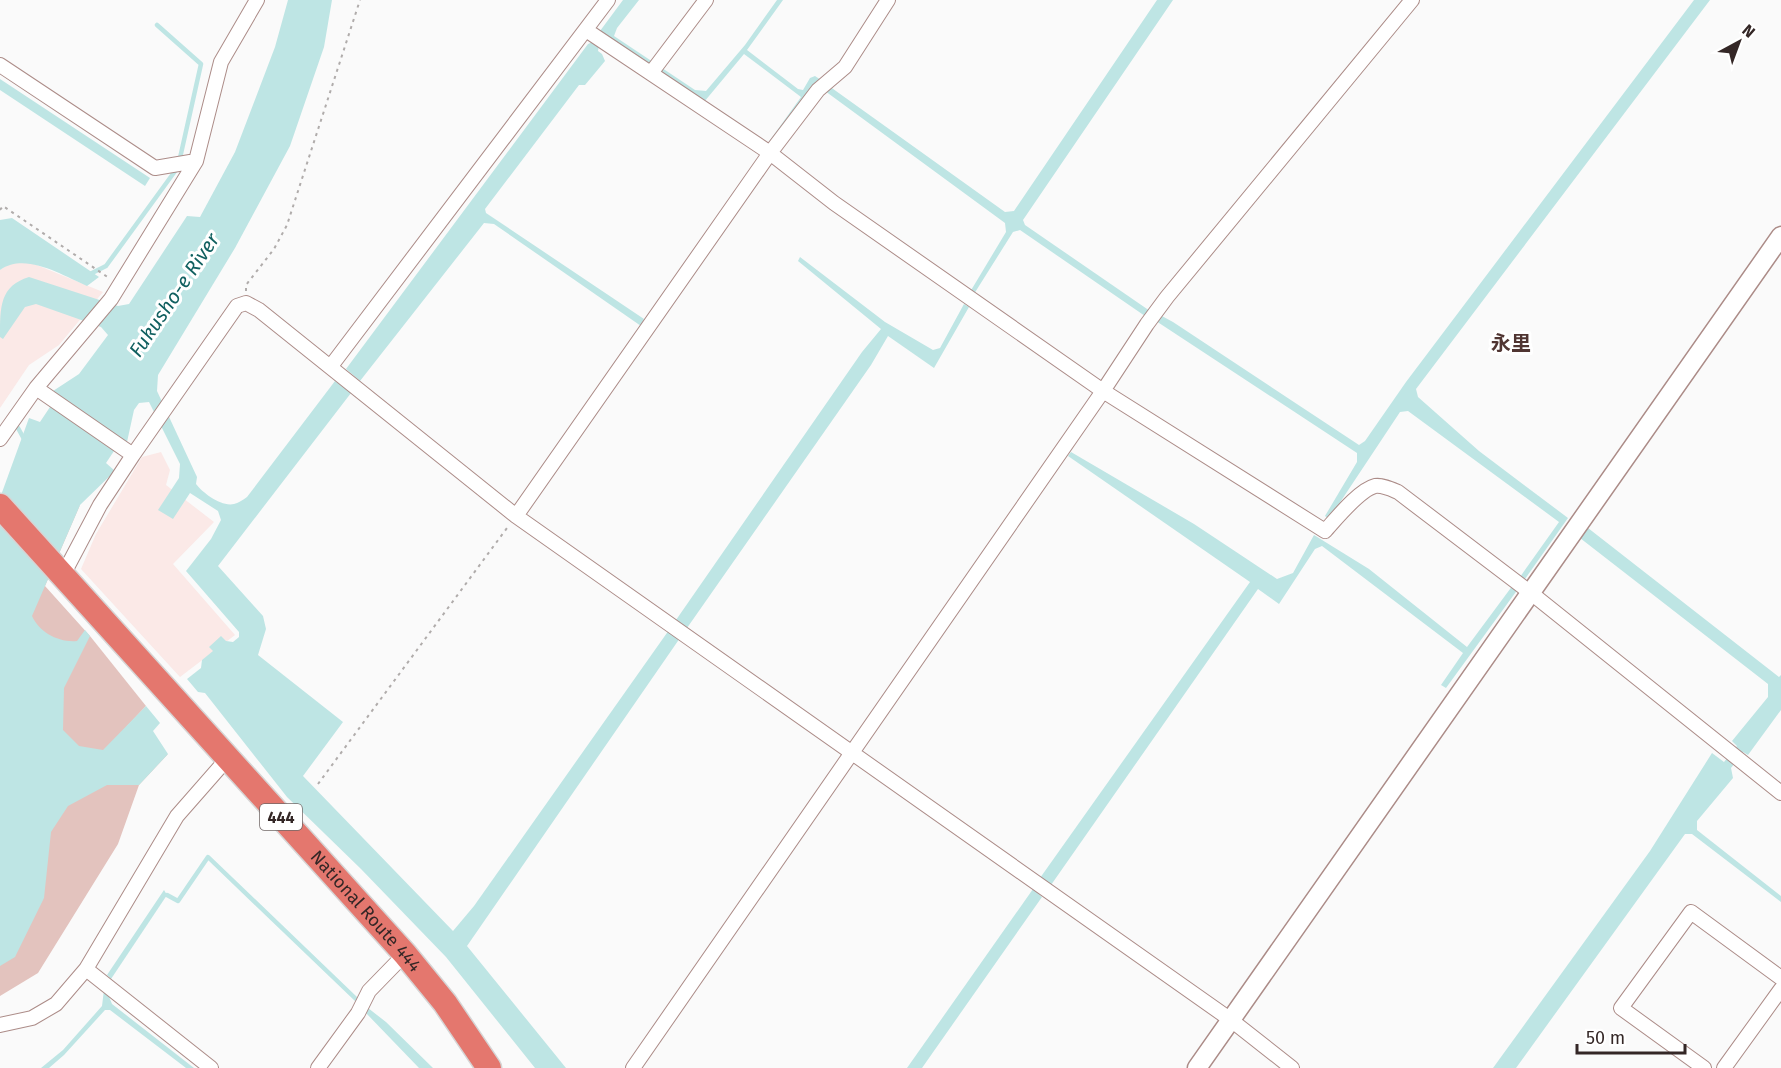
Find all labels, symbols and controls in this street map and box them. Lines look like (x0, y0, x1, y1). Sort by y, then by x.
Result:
north arrow (1709, 12, 1769, 72)
text: N (1738, 20, 1759, 42)
water label: Fukusho-e River (124, 227, 225, 361)
district label: 永里 (1491, 331, 1531, 355)
road number: 444 (260, 804, 302, 830)
street label: National Route 444 (306, 846, 426, 977)
scale bar (1577, 1017, 1685, 1055)
text: 50 m (1586, 1027, 1625, 1049)

